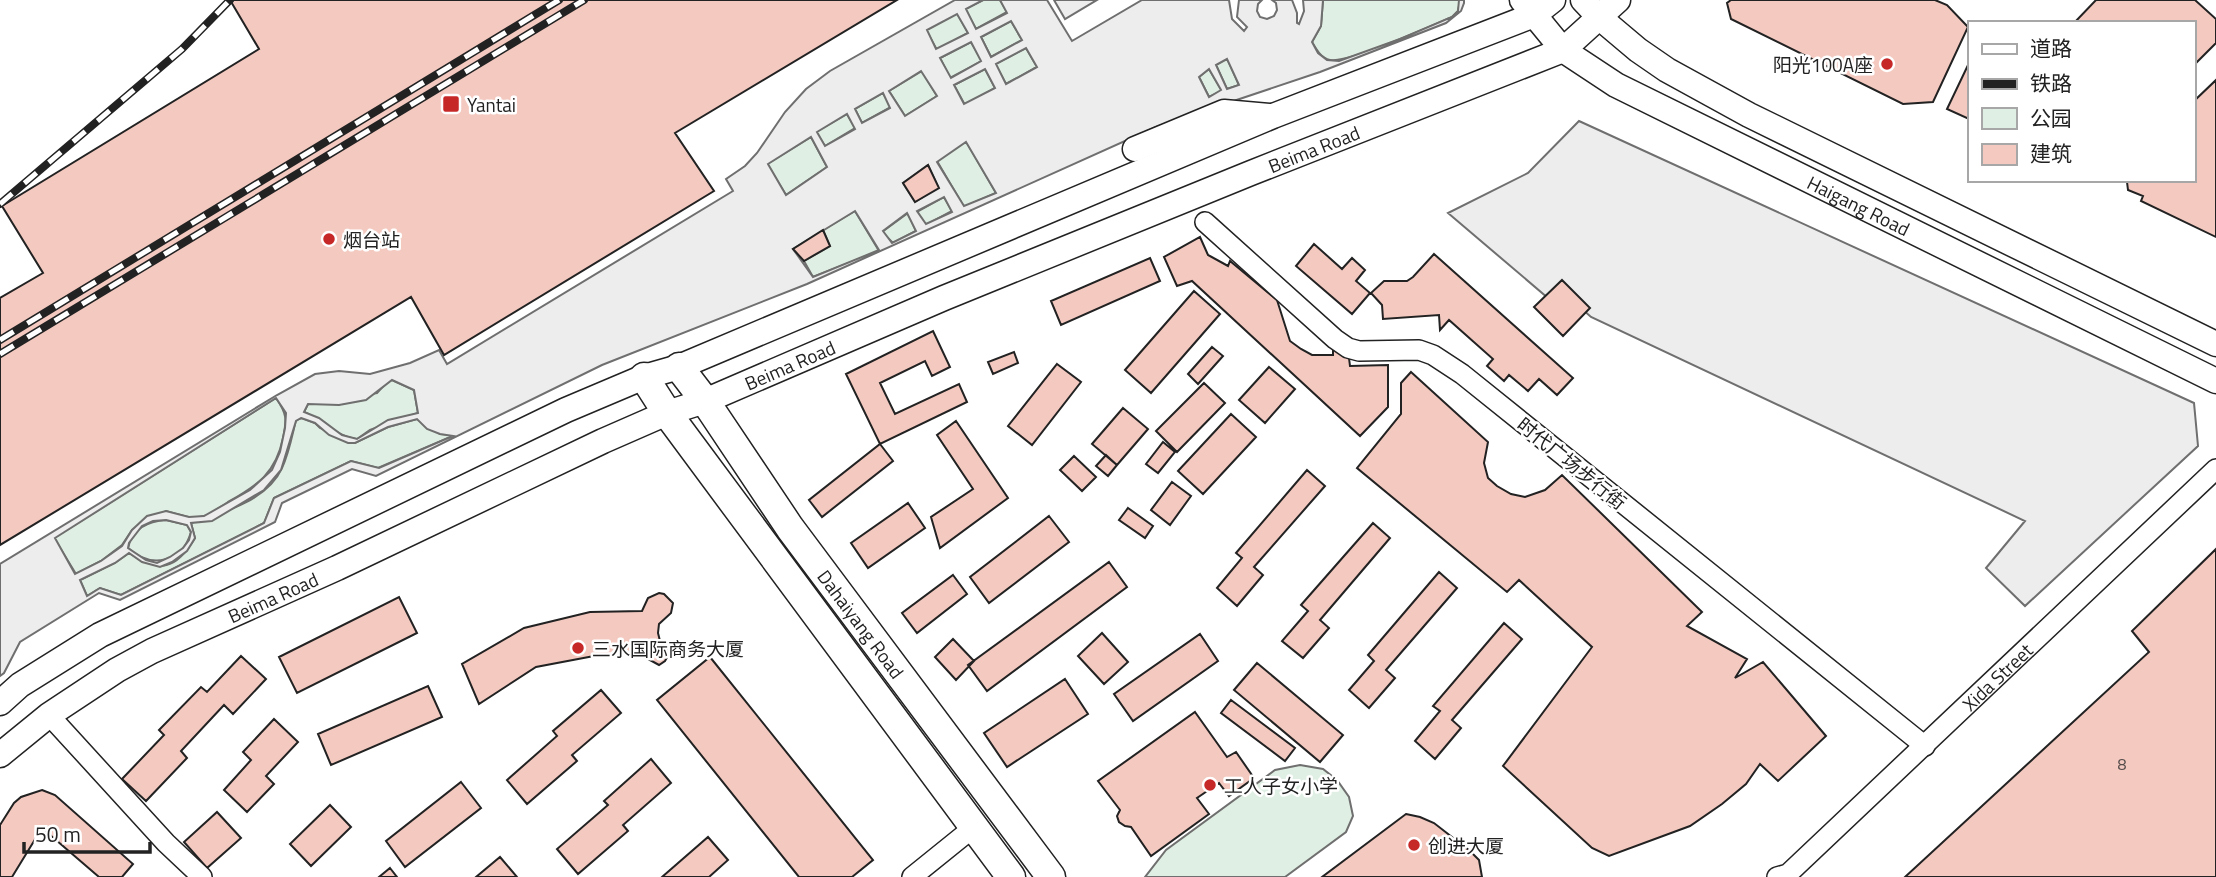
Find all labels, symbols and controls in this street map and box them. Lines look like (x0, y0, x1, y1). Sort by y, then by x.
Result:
legend (1968, 21, 2195, 182)
text: 道路 (2030, 32, 2072, 64)
place label: 阳光100A座 (1773, 50, 1873, 79)
marker: 阳光100A座 (1879, 56, 1895, 72)
text: 铁路 (2030, 67, 2072, 99)
place label: Yantai (467, 90, 516, 119)
marker: Yantai (441, 94, 461, 114)
text: 公园 (2030, 102, 2072, 134)
street label: Beima Road (1264, 117, 1364, 179)
text: 建筑 (2030, 137, 2072, 169)
street label: Haigang Road (1803, 167, 1915, 242)
place label: 烟台站 (343, 225, 400, 254)
marker: 烟台站 (321, 231, 337, 247)
street label: Beima Road (740, 332, 840, 397)
street label: 时代广场步行街 (1511, 410, 1633, 516)
street label: Dahaiyang Road (811, 563, 912, 684)
street label: Beima Road (223, 564, 323, 630)
place label: 三水国际商务大厦 (592, 634, 744, 663)
street label: Xida Street (1955, 635, 2039, 717)
marker: 三水国际商务大厦 (570, 640, 586, 656)
house number: 8 (2118, 752, 2127, 776)
place label: 工人子女小学 (1224, 771, 1338, 800)
marker: 工人子女小学 (1202, 777, 1218, 793)
scale bar (24, 810, 150, 854)
text: 50 m (35, 818, 81, 850)
place label: 创进大厦 (1428, 831, 1504, 860)
marker: 创进大厦 (1406, 837, 1422, 853)

